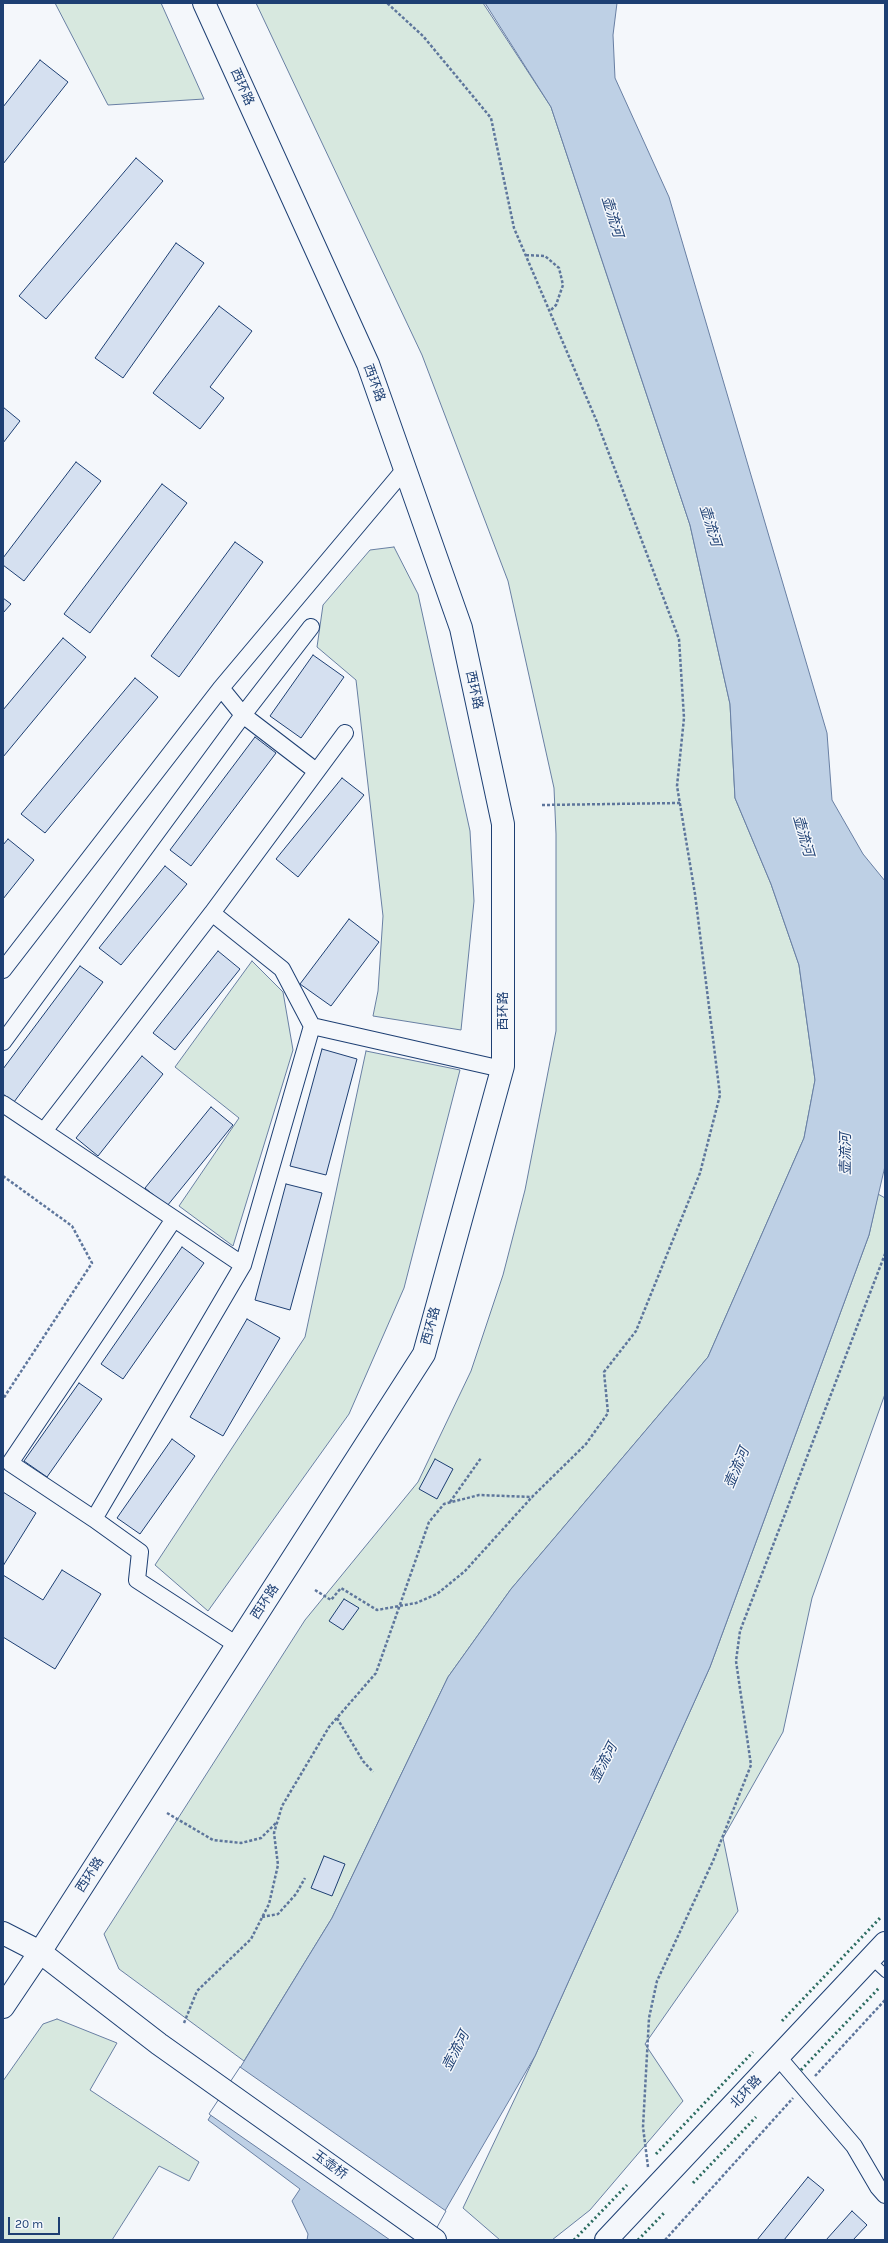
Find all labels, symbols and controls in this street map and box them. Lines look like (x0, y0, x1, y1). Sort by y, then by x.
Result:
street label: 西环路 (227, 66, 257, 108)
water label: 壶流河 (598, 194, 626, 240)
street label: 西环路 (360, 362, 388, 404)
water label: 壶流河 (696, 503, 724, 549)
street label: 西环路 (462, 669, 486, 711)
water label: 壶流河 (789, 813, 817, 859)
street label: 西环路 (495, 992, 511, 1030)
water label: 壶流河 (838, 1133, 854, 1175)
street label: 西环路 (418, 1305, 444, 1347)
water label: 壶流河 (721, 1445, 753, 1491)
street label: 西环路 (248, 1581, 282, 1623)
water label: 壶流河 (587, 1740, 621, 1786)
street label: 西环路 (73, 1854, 107, 1896)
water label: 壶流河 (439, 2028, 473, 2074)
street label: 北环路 (727, 2072, 765, 2112)
street label: 玉壶桥 (310, 2147, 350, 2183)
scale bar (10, 2209, 62, 2235)
text: 20 m (15, 2217, 43, 2231)

